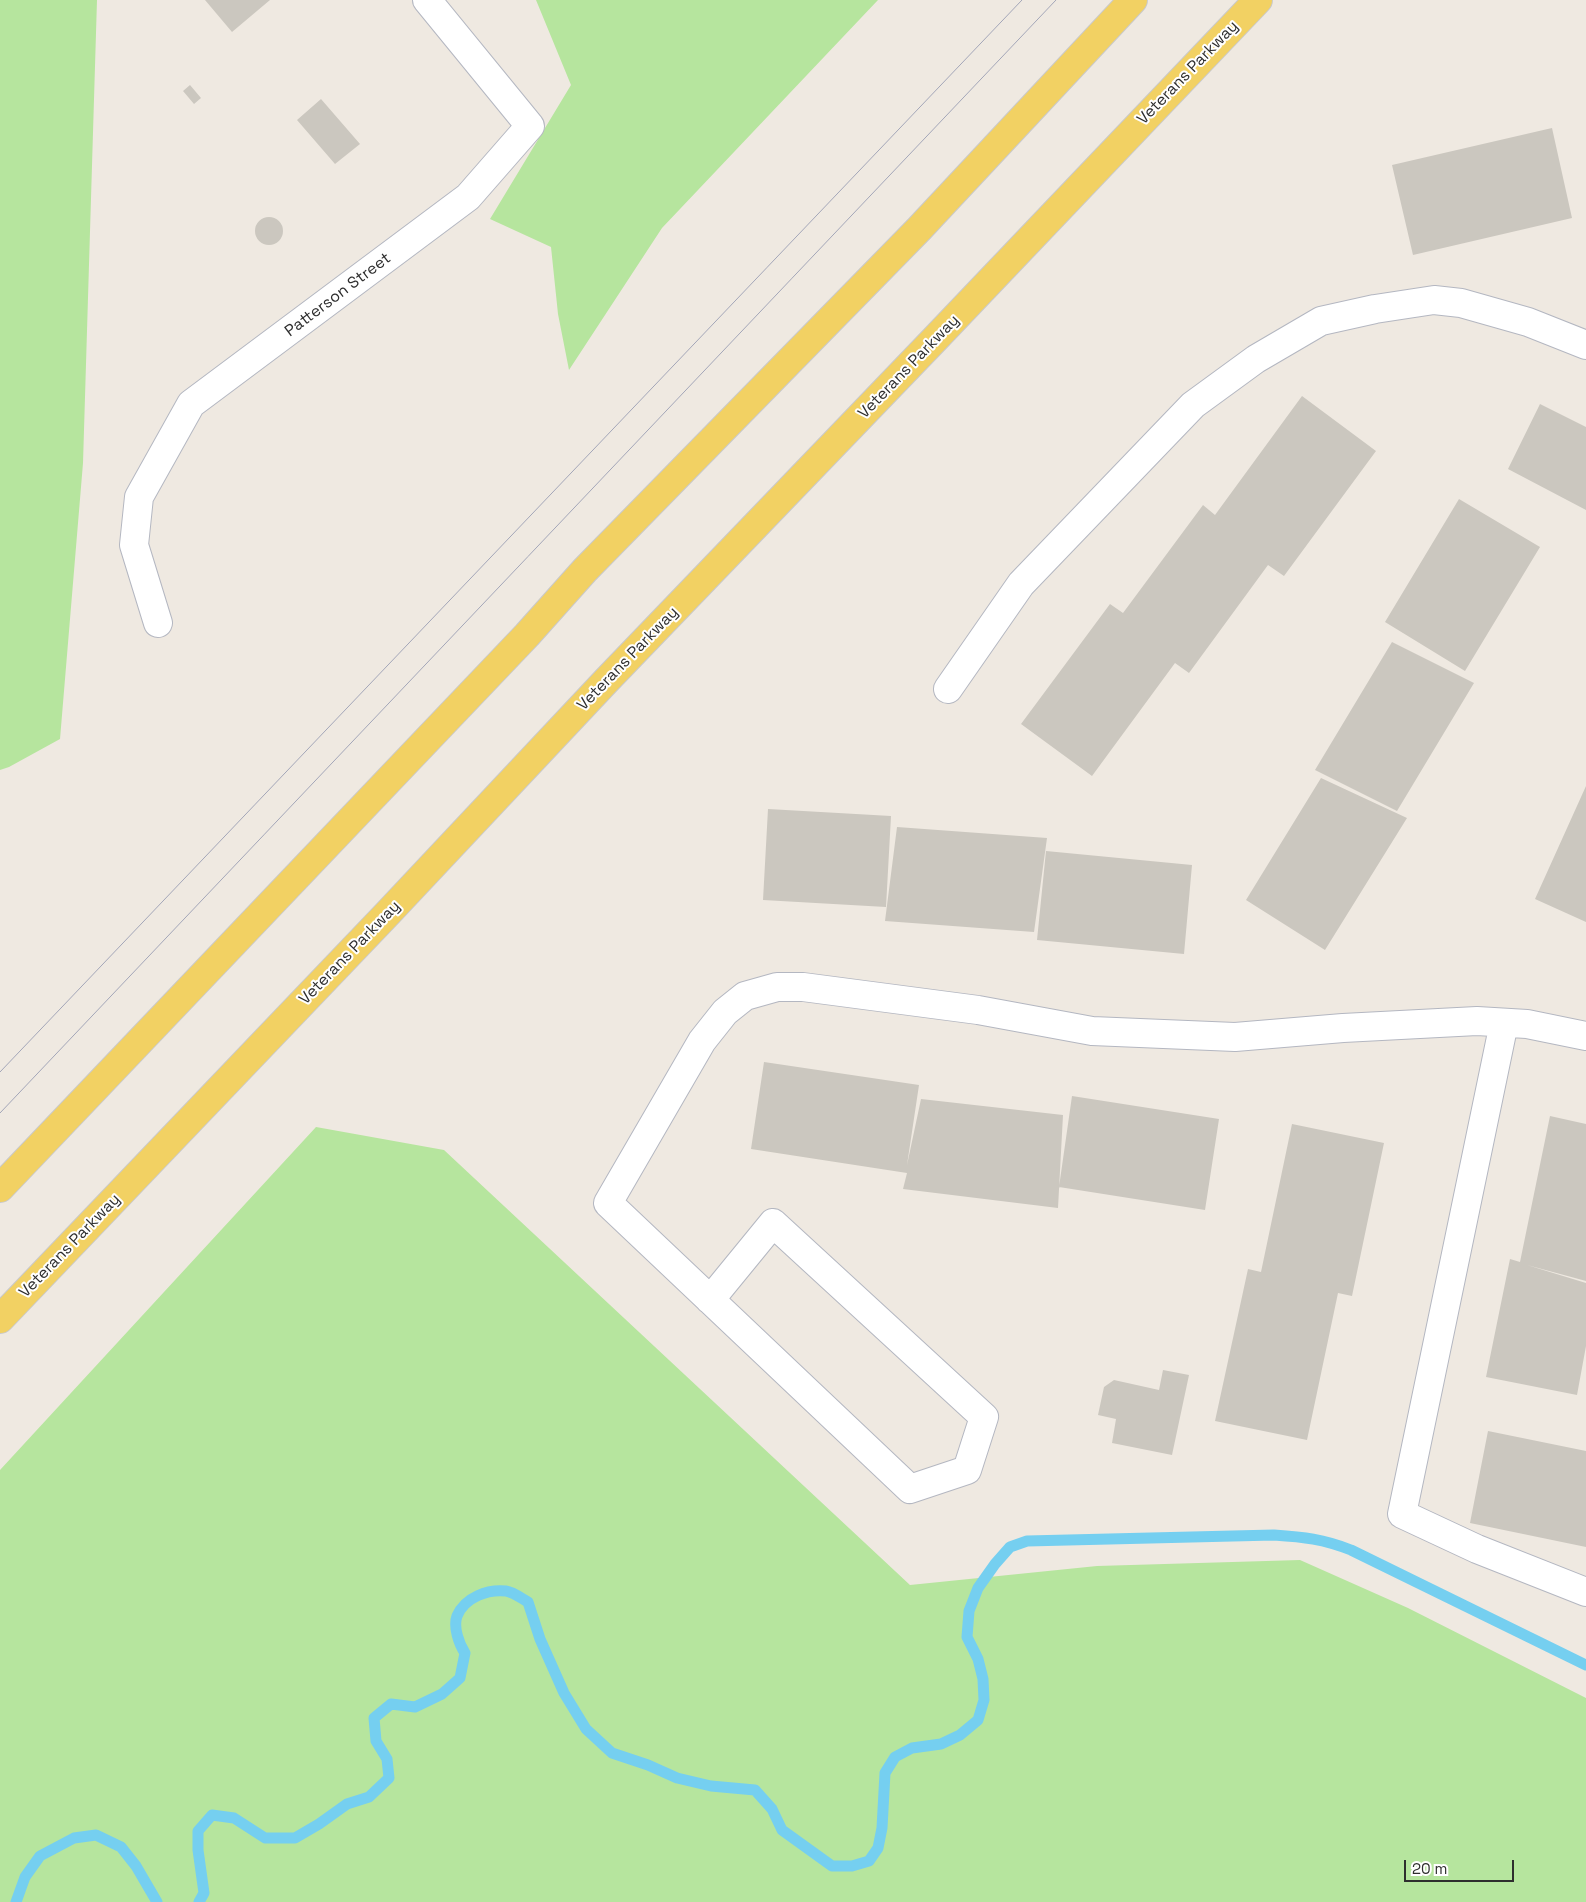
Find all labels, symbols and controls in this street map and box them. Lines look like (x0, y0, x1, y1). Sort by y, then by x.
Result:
street label: Veterans Parkway (1133, 17, 1243, 129)
street label: Patterson Street (281, 249, 395, 341)
street label: Veterans Parkway (854, 311, 964, 423)
street label: Veterans Parkway (573, 603, 683, 715)
street label: Veterans Parkway (295, 897, 405, 1009)
street label: Veterans Parkway (15, 1190, 125, 1302)
scale bar (1406, 1850, 1516, 1882)
text: 20 m (1412, 1859, 1447, 1878)

